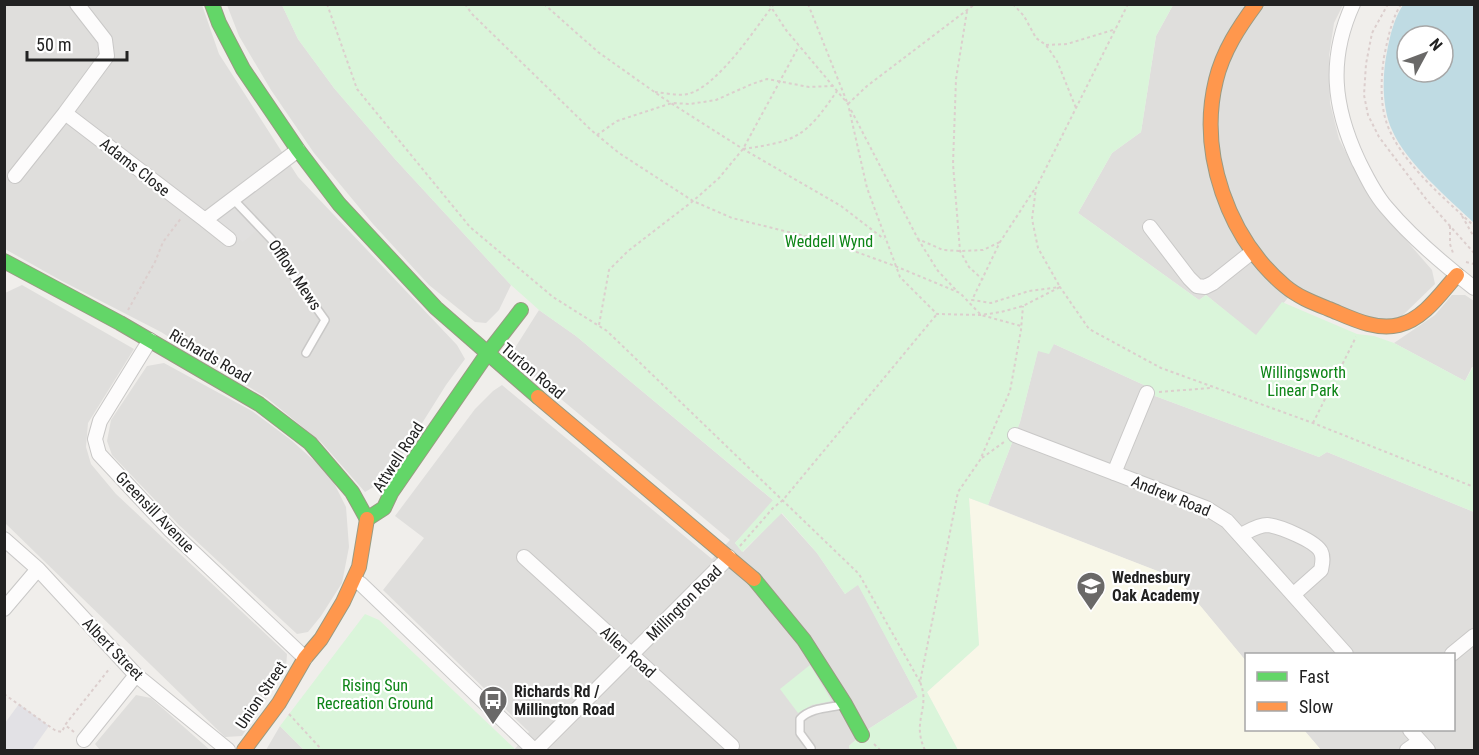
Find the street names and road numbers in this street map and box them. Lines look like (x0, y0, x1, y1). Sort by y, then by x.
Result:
street label: Adams Close (96, 134, 174, 200)
street label: Offlow Mews (264, 236, 326, 314)
street label: Richards Road (166, 325, 254, 387)
street label: Turton Road (497, 339, 569, 403)
street label: Attwell Road (368, 418, 428, 496)
street label: Greensill Avenue (112, 468, 198, 556)
street label: Andrew Road (1129, 472, 1213, 520)
street label: Millington Road (642, 561, 726, 645)
street label: Albert Street (79, 614, 148, 684)
street label: Allen Road (597, 622, 659, 682)
street label: Union Street (231, 657, 291, 732)

